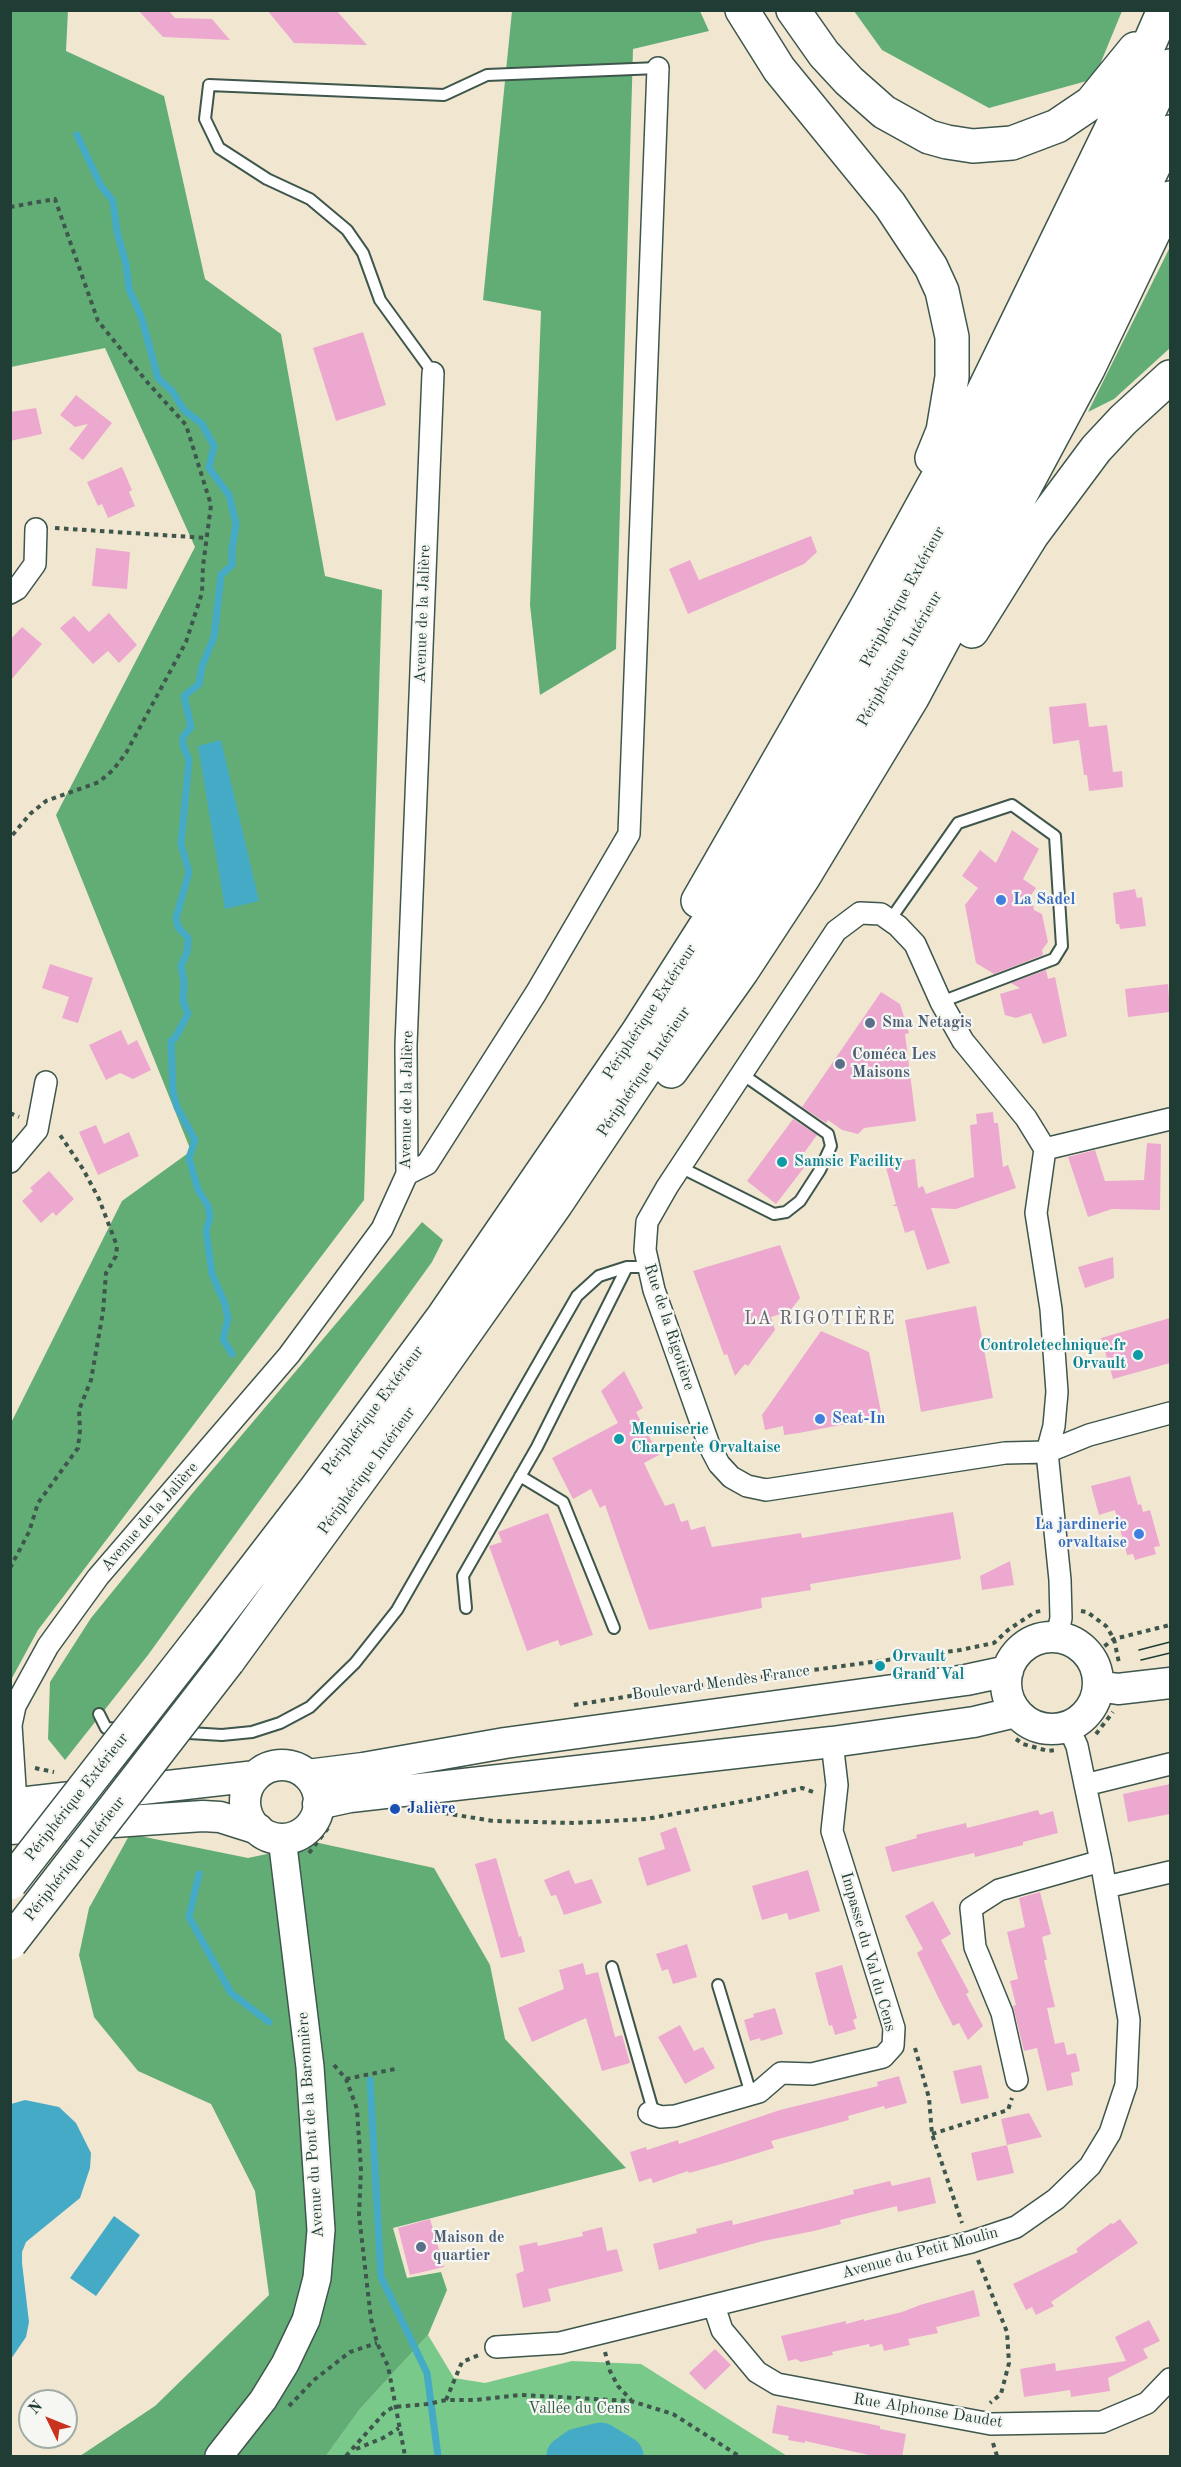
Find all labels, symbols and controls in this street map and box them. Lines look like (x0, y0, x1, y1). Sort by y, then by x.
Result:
street label: Périphérique Extérieur (856, 523, 950, 671)
street label: Avenue de la Jalière (411, 544, 435, 684)
street label: Périphérique Intérieur (853, 588, 947, 730)
place label: La Sadel (1013, 890, 1075, 910)
marker: La Sadel (994, 893, 1008, 907)
street label: Périphérique Extérieur (599, 941, 701, 1083)
street label: Périphérique Intérieur (593, 1003, 695, 1141)
place label: Sma Netagis (882, 1013, 972, 1033)
marker: Sma Netagis (863, 1016, 877, 1030)
street label: Avenue de la Jalière (396, 1031, 418, 1169)
place label: Coméca Les Maisons (852, 1045, 936, 1083)
marker: Coméca Les Maisons (833, 1057, 847, 1071)
place label: Samsic Facility (794, 1152, 903, 1172)
marker: Samsic Facility (775, 1155, 789, 1169)
street label: Rue de la Rigotière (639, 1261, 699, 1393)
district label: LA RIGOTIÈRE (744, 1308, 896, 1330)
place label: Controletechnique.fr Orvault (980, 1336, 1126, 1374)
street label: Périphérique Extérieur (318, 1342, 428, 1480)
marker: Controletechnique.fr Orvault (1131, 1348, 1145, 1362)
street label: Périphérique Intérieur (314, 1403, 420, 1539)
place label: Seat-In (832, 1409, 885, 1429)
marker: Seat-In (813, 1412, 827, 1426)
place label: Menuiserie Charpente Orvaltaise (631, 1420, 781, 1458)
marker: Menuiserie Charpente Orvaltaise (612, 1432, 626, 1446)
street label: Avenue de la Jalière (97, 1458, 203, 1576)
place label: La jardinerie orvaltaise (1034, 1515, 1127, 1553)
marker: La jardinerie orvaltaise (1132, 1527, 1146, 1541)
place label: Orvault Grand Val (892, 1647, 964, 1685)
marker: Orvault Grand Val (873, 1659, 887, 1673)
street label: Boulevard Mendès France (631, 1661, 811, 1705)
street label: Périphérique Extérieur (21, 1729, 133, 1865)
street label: Périphérique Intérieur (20, 1793, 130, 1925)
place label: Jalière (407, 1799, 455, 1819)
marker: Jalière (388, 1802, 402, 1816)
street label: Impasse du Val du Cens (836, 1870, 900, 2034)
street label: Avenue du Pont de la Baronnière (294, 2011, 328, 2239)
street label: Avenue du Petit Moulin (840, 2223, 1000, 2283)
place label: Maison de quartier (433, 2228, 505, 2266)
marker: Maison de quartier (414, 2240, 428, 2254)
north arrow (18, 2389, 78, 2449)
street label: Rue Alphonse Daudet (852, 2390, 1004, 2432)
text: N (26, 2398, 46, 2418)
park label: Vallée du Cens (528, 2399, 630, 2419)

